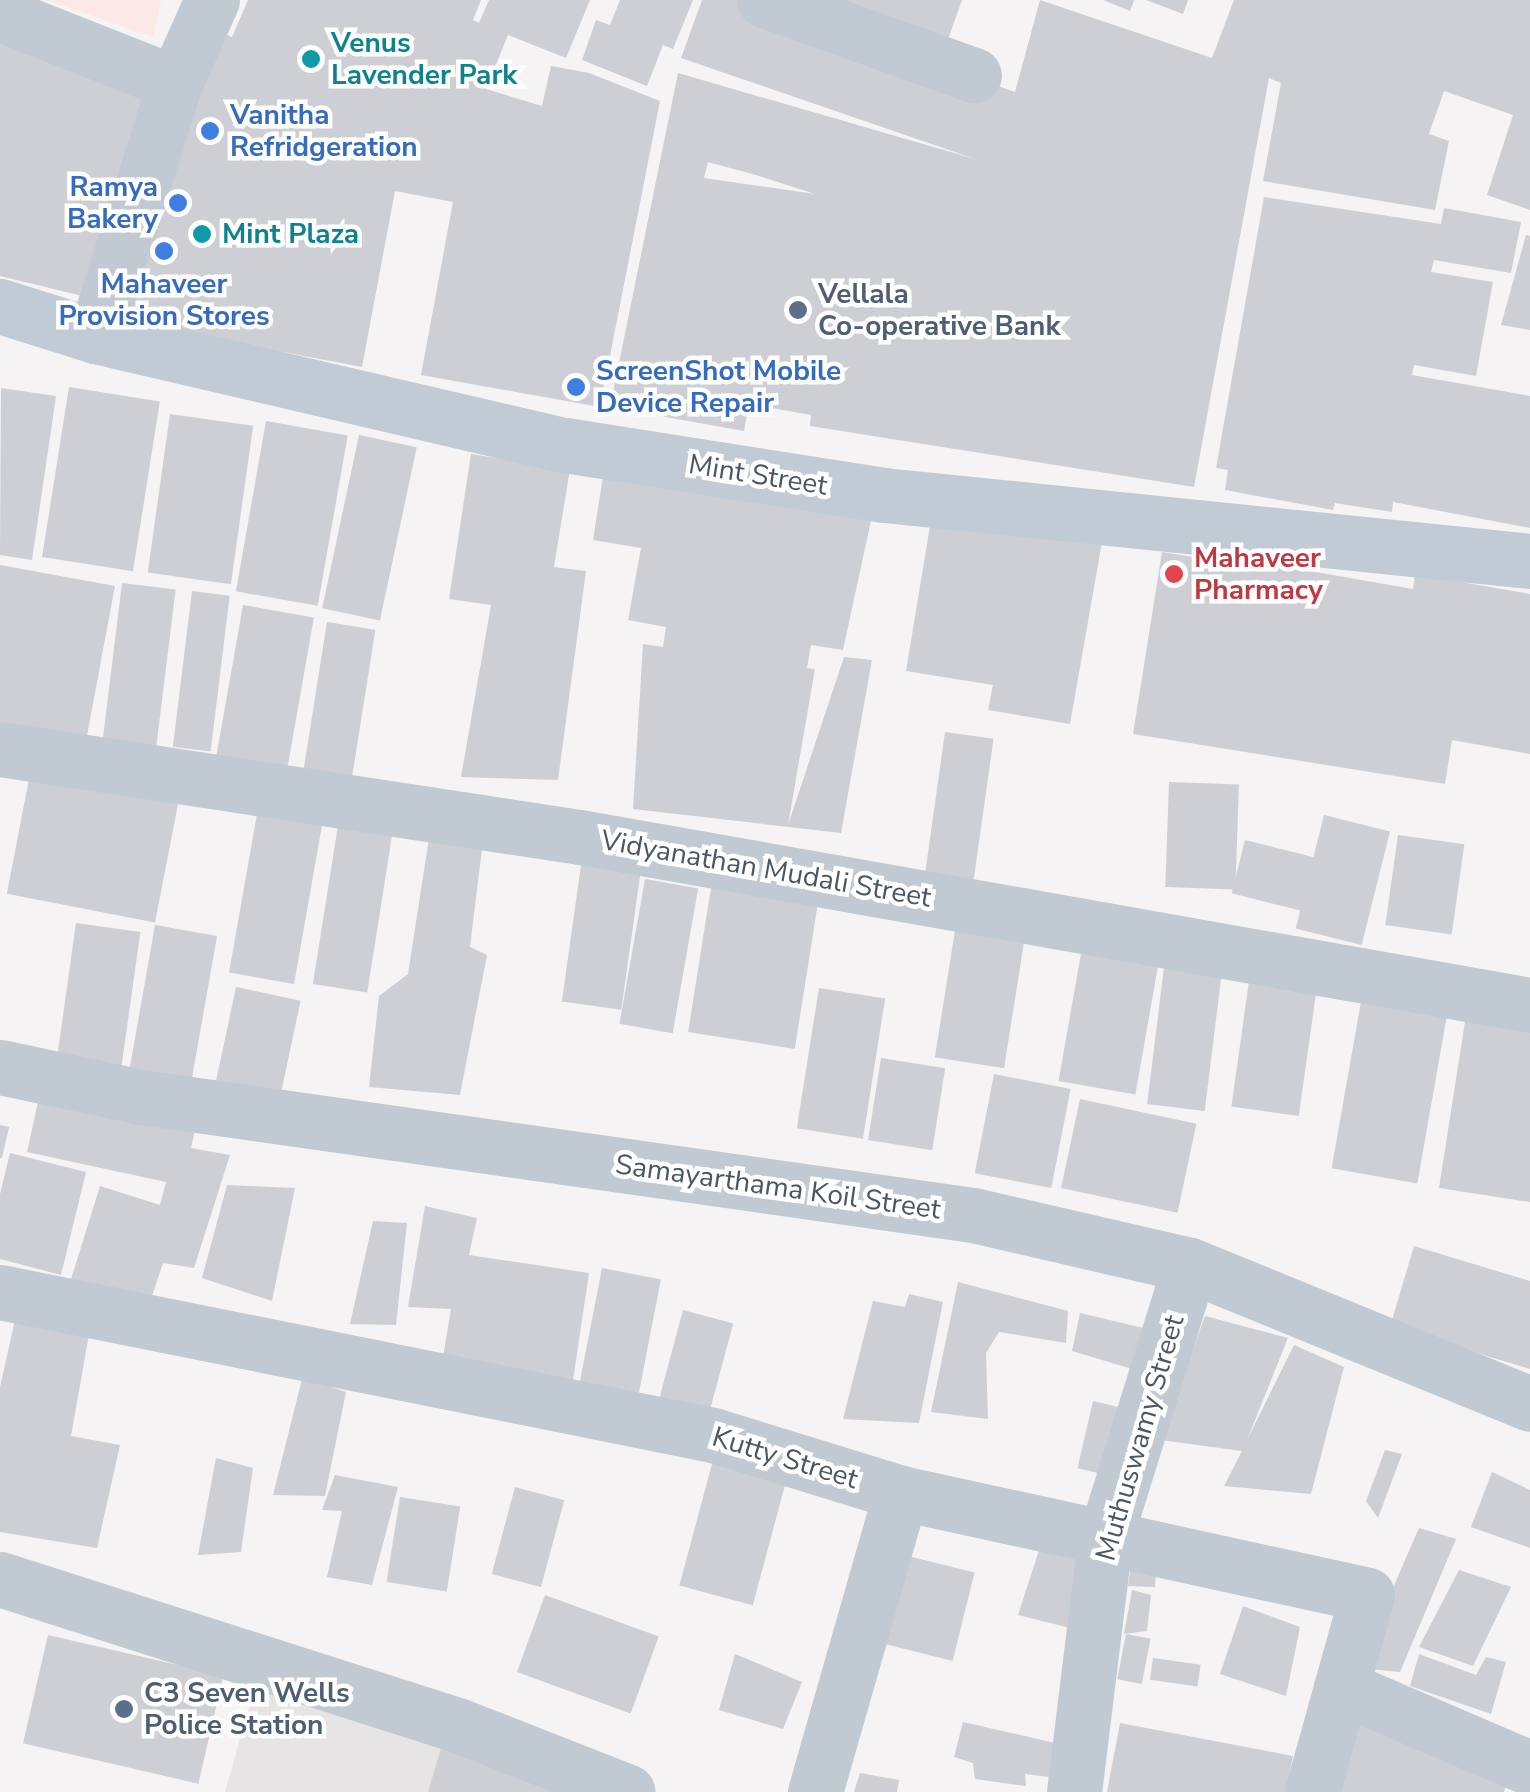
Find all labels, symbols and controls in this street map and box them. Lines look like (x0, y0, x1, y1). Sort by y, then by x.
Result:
place label: Venus Lavender Park (331, 26, 517, 92)
marker: Venus Lavender Park (300, 48, 322, 70)
place label: Vanitha Refridgeration (230, 98, 418, 164)
marker: Vanitha Refridgeration (199, 120, 221, 142)
place label: Ramya Bakery (67, 170, 158, 236)
marker: Ramya Bakery (167, 192, 189, 214)
place label: Mint Plaza (222, 217, 359, 251)
marker: Mint Plaza (191, 223, 213, 245)
marker: Mahaveer Provision Stores (153, 240, 175, 262)
place label: Mahaveer Provision Stores (58, 267, 270, 333)
place label: Vellala Co-operative Bank (818, 277, 1060, 343)
marker: Vellala Co-operative Bank (787, 299, 809, 321)
place label: ScreenShot Mobile Device Repair (596, 354, 841, 420)
marker: ScreenShot Mobile Device Repair (565, 376, 587, 398)
street label: Mint Street (686, 447, 830, 503)
place label: Mahaveer Pharmacy (1194, 541, 1323, 607)
marker: Mahaveer Pharmacy (1163, 563, 1185, 585)
street label: Vidyanathan Mudali Street (598, 823, 934, 915)
street label: Samayarthama Koil Street (613, 1148, 943, 1226)
street label: Muthuswamy Street (1089, 1311, 1191, 1565)
street label: Kutty Street (708, 1420, 862, 1496)
place label: C3 Seven Wells Police Station (144, 1676, 350, 1742)
marker: C3 Seven Wells Police Station (113, 1698, 135, 1720)

